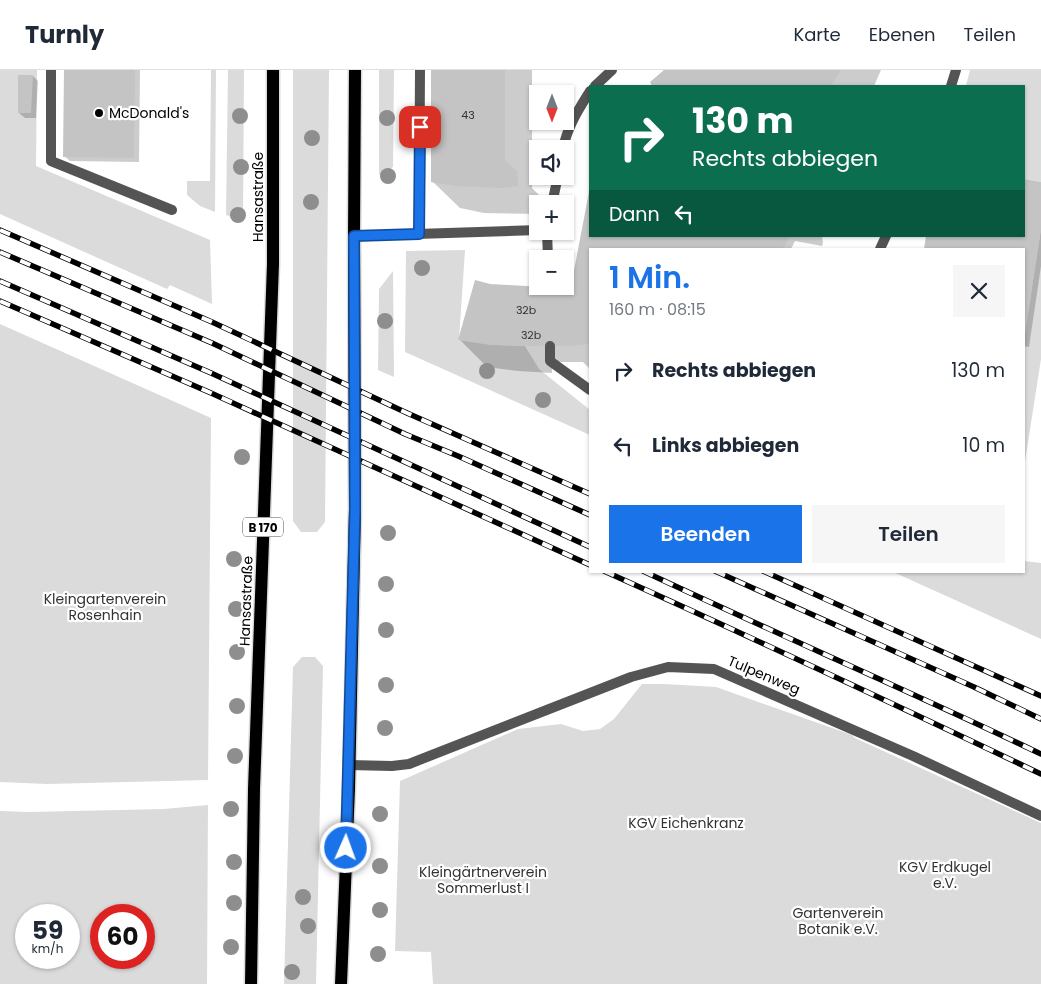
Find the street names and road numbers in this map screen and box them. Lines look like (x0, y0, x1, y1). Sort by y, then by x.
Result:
street label: Hansastraße (248, 152, 268, 242)
road number: B 170 (243, 518, 283, 537)
street label: Hansastraße (234, 555, 258, 646)
street label: Tulpenweg (725, 651, 803, 699)

